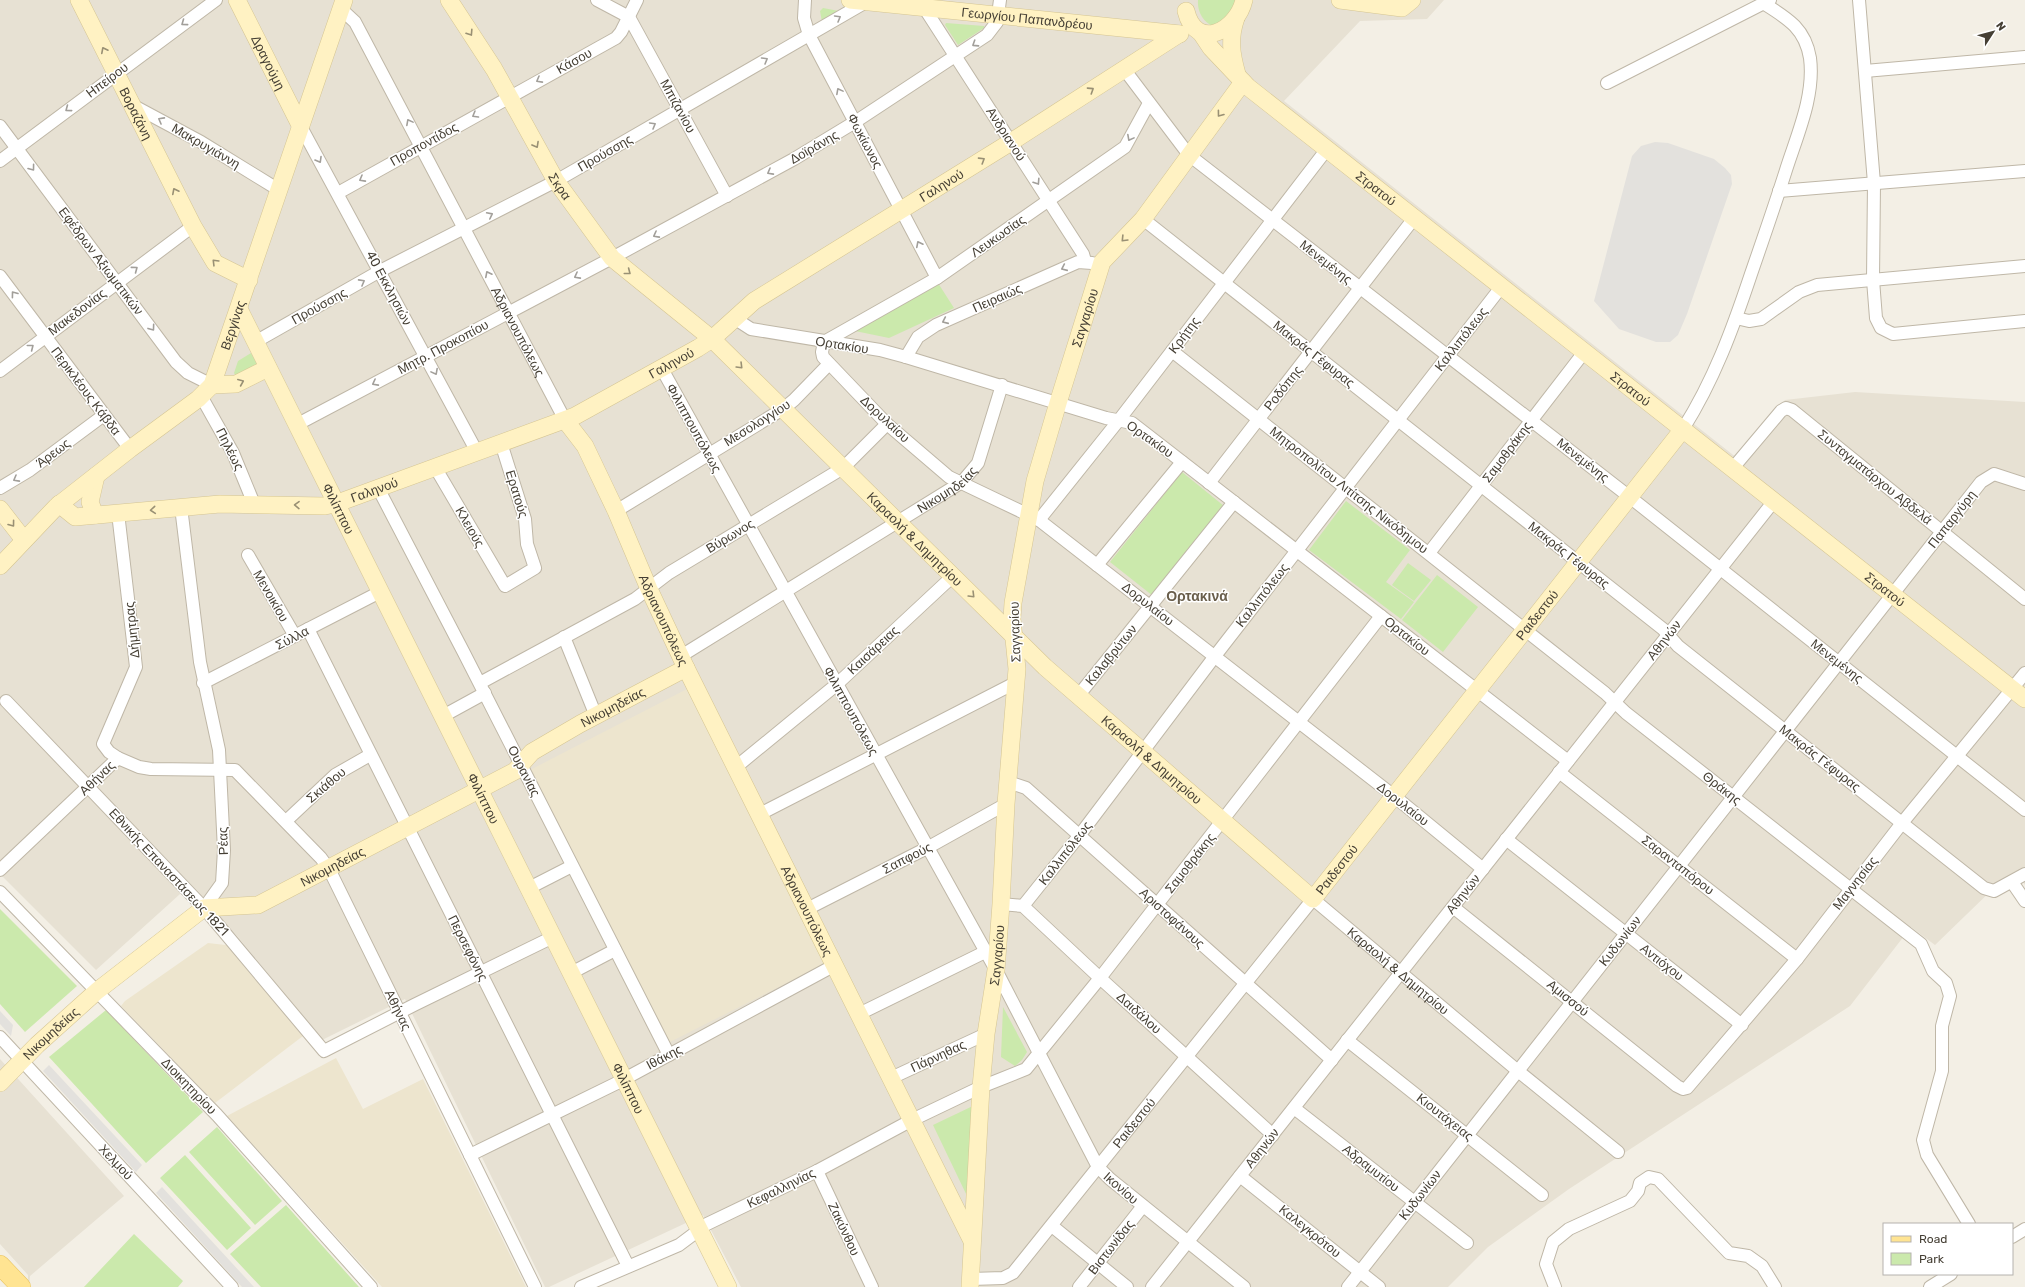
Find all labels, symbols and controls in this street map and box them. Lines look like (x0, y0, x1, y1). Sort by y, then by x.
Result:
street label: Γεωργίου Παπανδρέου (961, 4, 1093, 32)
north arrow (1973, 12, 2013, 52)
one-way arrow (834, 16, 841, 23)
one-way arrow (181, 18, 188, 26)
text: N (1993, 19, 2008, 34)
one-way arrow (466, 29, 473, 36)
street label: Δραγούμη (248, 33, 289, 92)
one-way arrow (972, 39, 979, 46)
street label: Κάσου (554, 45, 594, 77)
one-way arrow (101, 47, 109, 54)
one-way arrow (761, 58, 769, 65)
street label: Ηπείρου (83, 59, 131, 101)
one-way arrow (536, 75, 543, 82)
street label: Μπιζανίου (657, 77, 699, 135)
street label: Βοραζάνη (117, 85, 156, 142)
one-way arrow (1087, 87, 1094, 95)
one-way arrow (836, 88, 844, 96)
one-way arrow (66, 104, 73, 111)
street label: Ανδριανού (983, 104, 1029, 164)
one-way arrow (1218, 109, 1225, 116)
one-way arrow (472, 111, 480, 118)
street label: Φωκίωνος (844, 111, 886, 171)
one-way arrow (158, 117, 165, 125)
one-way arrow (406, 118, 413, 126)
street label: Προποντίδος (388, 119, 460, 169)
street label: Μακρυγιάννη (169, 120, 243, 172)
one-way arrow (649, 123, 656, 130)
street label: Δοϊράνης (787, 127, 841, 167)
street label: Προύσσης (575, 131, 635, 175)
one-way arrow (1128, 134, 1135, 141)
one-way arrow (532, 141, 539, 148)
one-way arrow (315, 155, 322, 163)
one-way arrow (978, 157, 985, 165)
one-way arrow (27, 164, 35, 171)
street label: Γαληνού (916, 166, 966, 205)
one-way arrow (767, 168, 774, 175)
street label: Στρατού (1353, 168, 1399, 208)
street label: Σκρα (546, 170, 575, 203)
one-way arrow (359, 174, 366, 182)
one-way arrow (1032, 178, 1039, 185)
one-way arrow (172, 188, 180, 196)
street label: Εφέδρων Αξιωματικών (56, 204, 146, 318)
one-way arrow (486, 212, 493, 220)
street label: Λευκωσίας (968, 212, 1028, 260)
one-way arrow (653, 230, 660, 237)
one-way arrow (1121, 234, 1129, 242)
street label: Μενεμένης (1297, 237, 1355, 287)
one-way arrow (916, 241, 924, 248)
street label: 40 Εκκλησιών (363, 248, 415, 328)
one-way arrow (212, 259, 220, 267)
one-way arrow (1060, 263, 1068, 271)
one-way arrow (130, 267, 137, 274)
one-way arrow (623, 268, 630, 275)
one-way arrow (485, 271, 493, 278)
one-way arrow (574, 272, 581, 279)
one-way arrow (358, 279, 365, 286)
street label: Πειραιώς (970, 281, 1024, 315)
street label: Αδριανουπόλεως (488, 284, 548, 379)
street label: Μακεδονίας (45, 285, 109, 339)
street label: Προύσσης (289, 285, 349, 327)
street label: Σαγγαρίου (1068, 286, 1101, 349)
one-way arrow (12, 292, 19, 299)
street label: Βεργίνας (217, 298, 248, 352)
street label: Καλλιπόλεως (1432, 304, 1490, 374)
street label: Κρήτης (1165, 314, 1203, 356)
one-way arrow (942, 316, 950, 324)
street label: Μητρ. Προκοπίου (395, 317, 491, 377)
street label: Μακράς Γέφυρας (1270, 318, 1358, 390)
one-way arrow (147, 324, 154, 331)
street label: Ορτακίου (814, 333, 870, 357)
street label: Περικλέους Κάβδα (48, 344, 124, 438)
street label: Γαληνού (646, 344, 696, 381)
one-way arrow (26, 345, 33, 352)
one-way arrow (735, 361, 743, 369)
street label: Ροδόπης (1261, 363, 1305, 413)
one-way arrow (430, 368, 437, 375)
street label: Στρατού (1608, 368, 1654, 409)
one-way arrow (238, 378, 245, 386)
one-way arrow (372, 378, 380, 385)
street label: Φιλιππουπόλεως (663, 381, 725, 475)
street label: Δορυλαίου (857, 393, 913, 445)
street label: Μεσολογγίου (721, 397, 793, 449)
street label: Ορτακίου (1124, 418, 1176, 460)
street label: Σαμοθράκης (1479, 419, 1535, 485)
street label: Μητροπολίτου Λιτίτσης Νικόδημου (1267, 424, 1431, 556)
street label: Πηλέως (213, 425, 247, 473)
street label: Συνταγματάρχου Αβδελά (1815, 426, 1935, 528)
street label: Άρεως (33, 435, 73, 471)
street label: Μενεμένης (1554, 435, 1612, 485)
street label: Νικομηδείας (914, 463, 980, 516)
street label: Ερατούς (503, 468, 531, 520)
one-way arrow (13, 474, 20, 481)
street label: Γαληνού (348, 474, 400, 505)
street label: Φιλίππου (320, 481, 358, 536)
street label: Παπαργύρη (1925, 487, 1979, 551)
street label: Καραολή & Δημητρίου (864, 489, 966, 589)
one-way arrow (294, 501, 300, 509)
street label: Κλειούς (452, 504, 488, 550)
one-way arrow (150, 505, 156, 514)
street label: Βύρωνος (703, 516, 757, 556)
street label: Μακράς Γέφυρας (1525, 519, 1613, 591)
one-way arrow (7, 520, 14, 527)
street label: Καλλιπόλεως (1233, 560, 1291, 630)
street label: Μενοικίου (250, 568, 292, 624)
street label: Στρατού (1862, 569, 1908, 609)
street label: Αδριανουπόλεως (636, 572, 691, 668)
street label: Δορυλαίου (1119, 579, 1177, 629)
street label: Ραιδεστού (1513, 587, 1561, 643)
district label: Ορτακινά (1166, 588, 1228, 605)
one-way arrow (967, 590, 975, 598)
street label: Δήμητρας (122, 601, 142, 659)
street label: Σαγγαρίου (1006, 601, 1024, 663)
street label: Ορτακίου (1381, 614, 1433, 658)
street label: Αθηνών (1644, 617, 1684, 663)
street label: Καλαβρύτων (1082, 622, 1140, 688)
street label: Σύλλα (273, 623, 312, 653)
street label: Καισάρειας (844, 623, 902, 677)
street label: Μενεμένης (1808, 636, 1866, 686)
street label: Φιλιππουπόλεως (820, 664, 882, 758)
street label: Νικομηδείας (578, 684, 647, 730)
street label: Καραολή & Δημητρίου (1099, 712, 1205, 807)
street label: Μακράς Γέφυρας (1776, 722, 1864, 794)
street label: Ουρανίας (505, 743, 543, 799)
street label: Αθήνας (76, 758, 118, 798)
street label: Σκιάθου (303, 764, 349, 806)
street label: Θράκης (1700, 768, 1744, 808)
street label: Φιλίππου (465, 770, 503, 826)
street label: Δορυλαίου (1374, 779, 1432, 829)
street label: Εθνικής Επαναστάσεως 1821 (106, 805, 232, 939)
street label: Καλλιπόλεως (1036, 818, 1094, 888)
street label: Ρέας (215, 827, 231, 855)
street label: Σαμοθράκης (1162, 830, 1218, 896)
street label: Σαρανταπόρου (1639, 832, 1717, 898)
street label: Σαπφούς (880, 839, 934, 877)
street label: Ραιδεστού (1312, 841, 1361, 897)
street label: Νικομηδείας (298, 843, 367, 889)
street label: Μαγνησίας (1830, 853, 1880, 913)
street label: Αδριανουπόλεως (778, 863, 836, 958)
street label: Αθηνών (1443, 871, 1483, 917)
street label: Αριστοφάνους (1136, 885, 1208, 951)
street label: Περσεφόνης (445, 912, 491, 984)
street label: Κυδωνίων (1596, 913, 1644, 969)
street label: Καραολή & Δημητρίου (1345, 924, 1452, 1017)
street label: Σαγγαρίου (986, 925, 1007, 987)
street label: Αντιόχου (1637, 940, 1687, 984)
street label: Αμισσού (1544, 977, 1592, 1019)
street label: Αθήνας (382, 987, 414, 1033)
street label: Δαιδάλου (1114, 989, 1164, 1037)
street label: Νικομηδείας (20, 1004, 81, 1063)
street label: Πάρνηθας (908, 1037, 968, 1075)
street label: Ιθάκης (644, 1041, 684, 1073)
street label: Διοικητηρίου (158, 1055, 220, 1117)
street label: Φιλίππου (610, 1060, 647, 1116)
street label: Κιουτάχειας (1414, 1090, 1476, 1144)
street label: Ραιδεστού (1109, 1095, 1158, 1150)
street label: Αθηνών (1242, 1125, 1282, 1171)
street label: Χελμού (96, 1141, 136, 1183)
street label: Αδραμυτίου (1340, 1141, 1402, 1195)
street label: Κεφαλληνίας (745, 1165, 817, 1211)
street label: Κυδωνίων (1396, 1167, 1444, 1223)
street label: Ικονίου (1101, 1169, 1141, 1207)
street label: Ζακύνθου (825, 1200, 863, 1258)
street label: Καλεγκρότου (1276, 1202, 1344, 1260)
street label: Βιστωνίδας (1085, 1217, 1137, 1277)
legend (1883, 1223, 2013, 1275)
text: Road (1919, 1232, 1947, 1246)
text: Park (1919, 1252, 1945, 1266)

